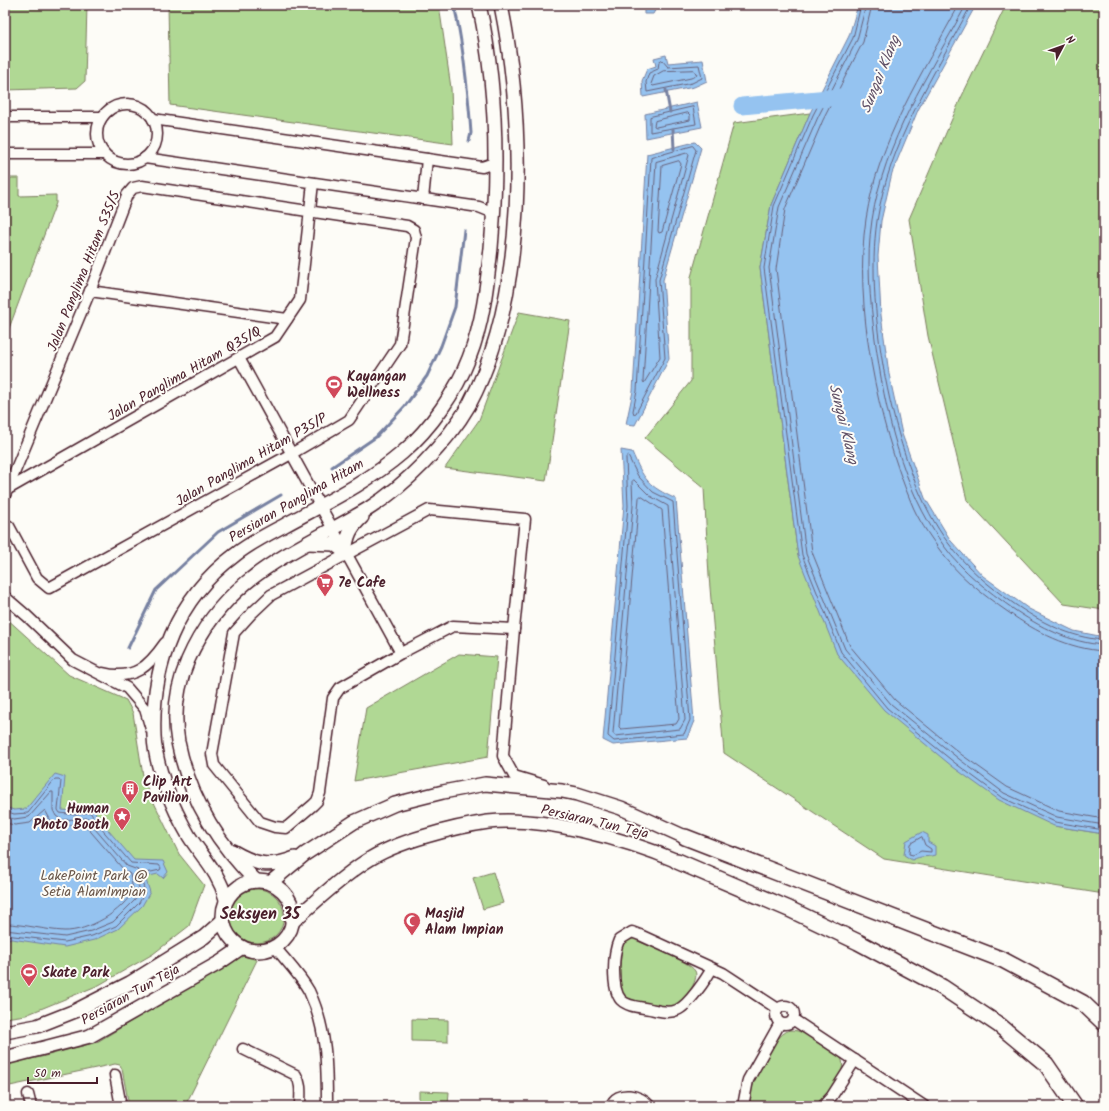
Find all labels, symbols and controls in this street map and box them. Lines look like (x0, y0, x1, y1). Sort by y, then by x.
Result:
north arrow (1043, 26, 1083, 66)
water label: Sungai Klang (855, 31, 908, 117)
text: N (1061, 32, 1079, 49)
street label: Jalan Panglima Hitam S35/S (42, 187, 126, 355)
street label: Jalan Panglima Hitam Q35/Q (103, 321, 266, 427)
place label: Kayangan Wellness (347, 366, 407, 404)
sports icon: Kayangan Wellness (324, 374, 344, 399)
water label: Sungai Klang (822, 382, 865, 468)
street label: Jalan Panglima Hitam P35/P (172, 407, 332, 512)
street label: Persiaran Panglima Hitam (225, 453, 368, 549)
supermarket icon: 7e Cafe (315, 572, 335, 597)
place label: 7e Cafe (338, 572, 386, 594)
place label: Clip Art Pavilion (143, 771, 193, 809)
building icon: Clip Art Pavilion (120, 779, 140, 804)
place label: Human Photo Booth (33, 798, 109, 836)
street label: Persiaran Tun Teja (539, 799, 651, 845)
place icon: Human Photo Booth (112, 806, 132, 831)
park label: LakePoint Park @ Setia AlamImpian (40, 865, 148, 903)
district label: Seksyen 35 (220, 902, 302, 927)
place label: Masjid Alam Impian (425, 903, 504, 941)
mosque icon: Masjid Alam Impian (402, 911, 422, 936)
street label: Persiaran Tun Teja (77, 959, 184, 1031)
sports icon: Skate Park (19, 962, 39, 987)
place label: Skate Park (42, 962, 110, 984)
scale bar (28, 1059, 97, 1085)
text: 50 m (34, 1064, 61, 1083)

